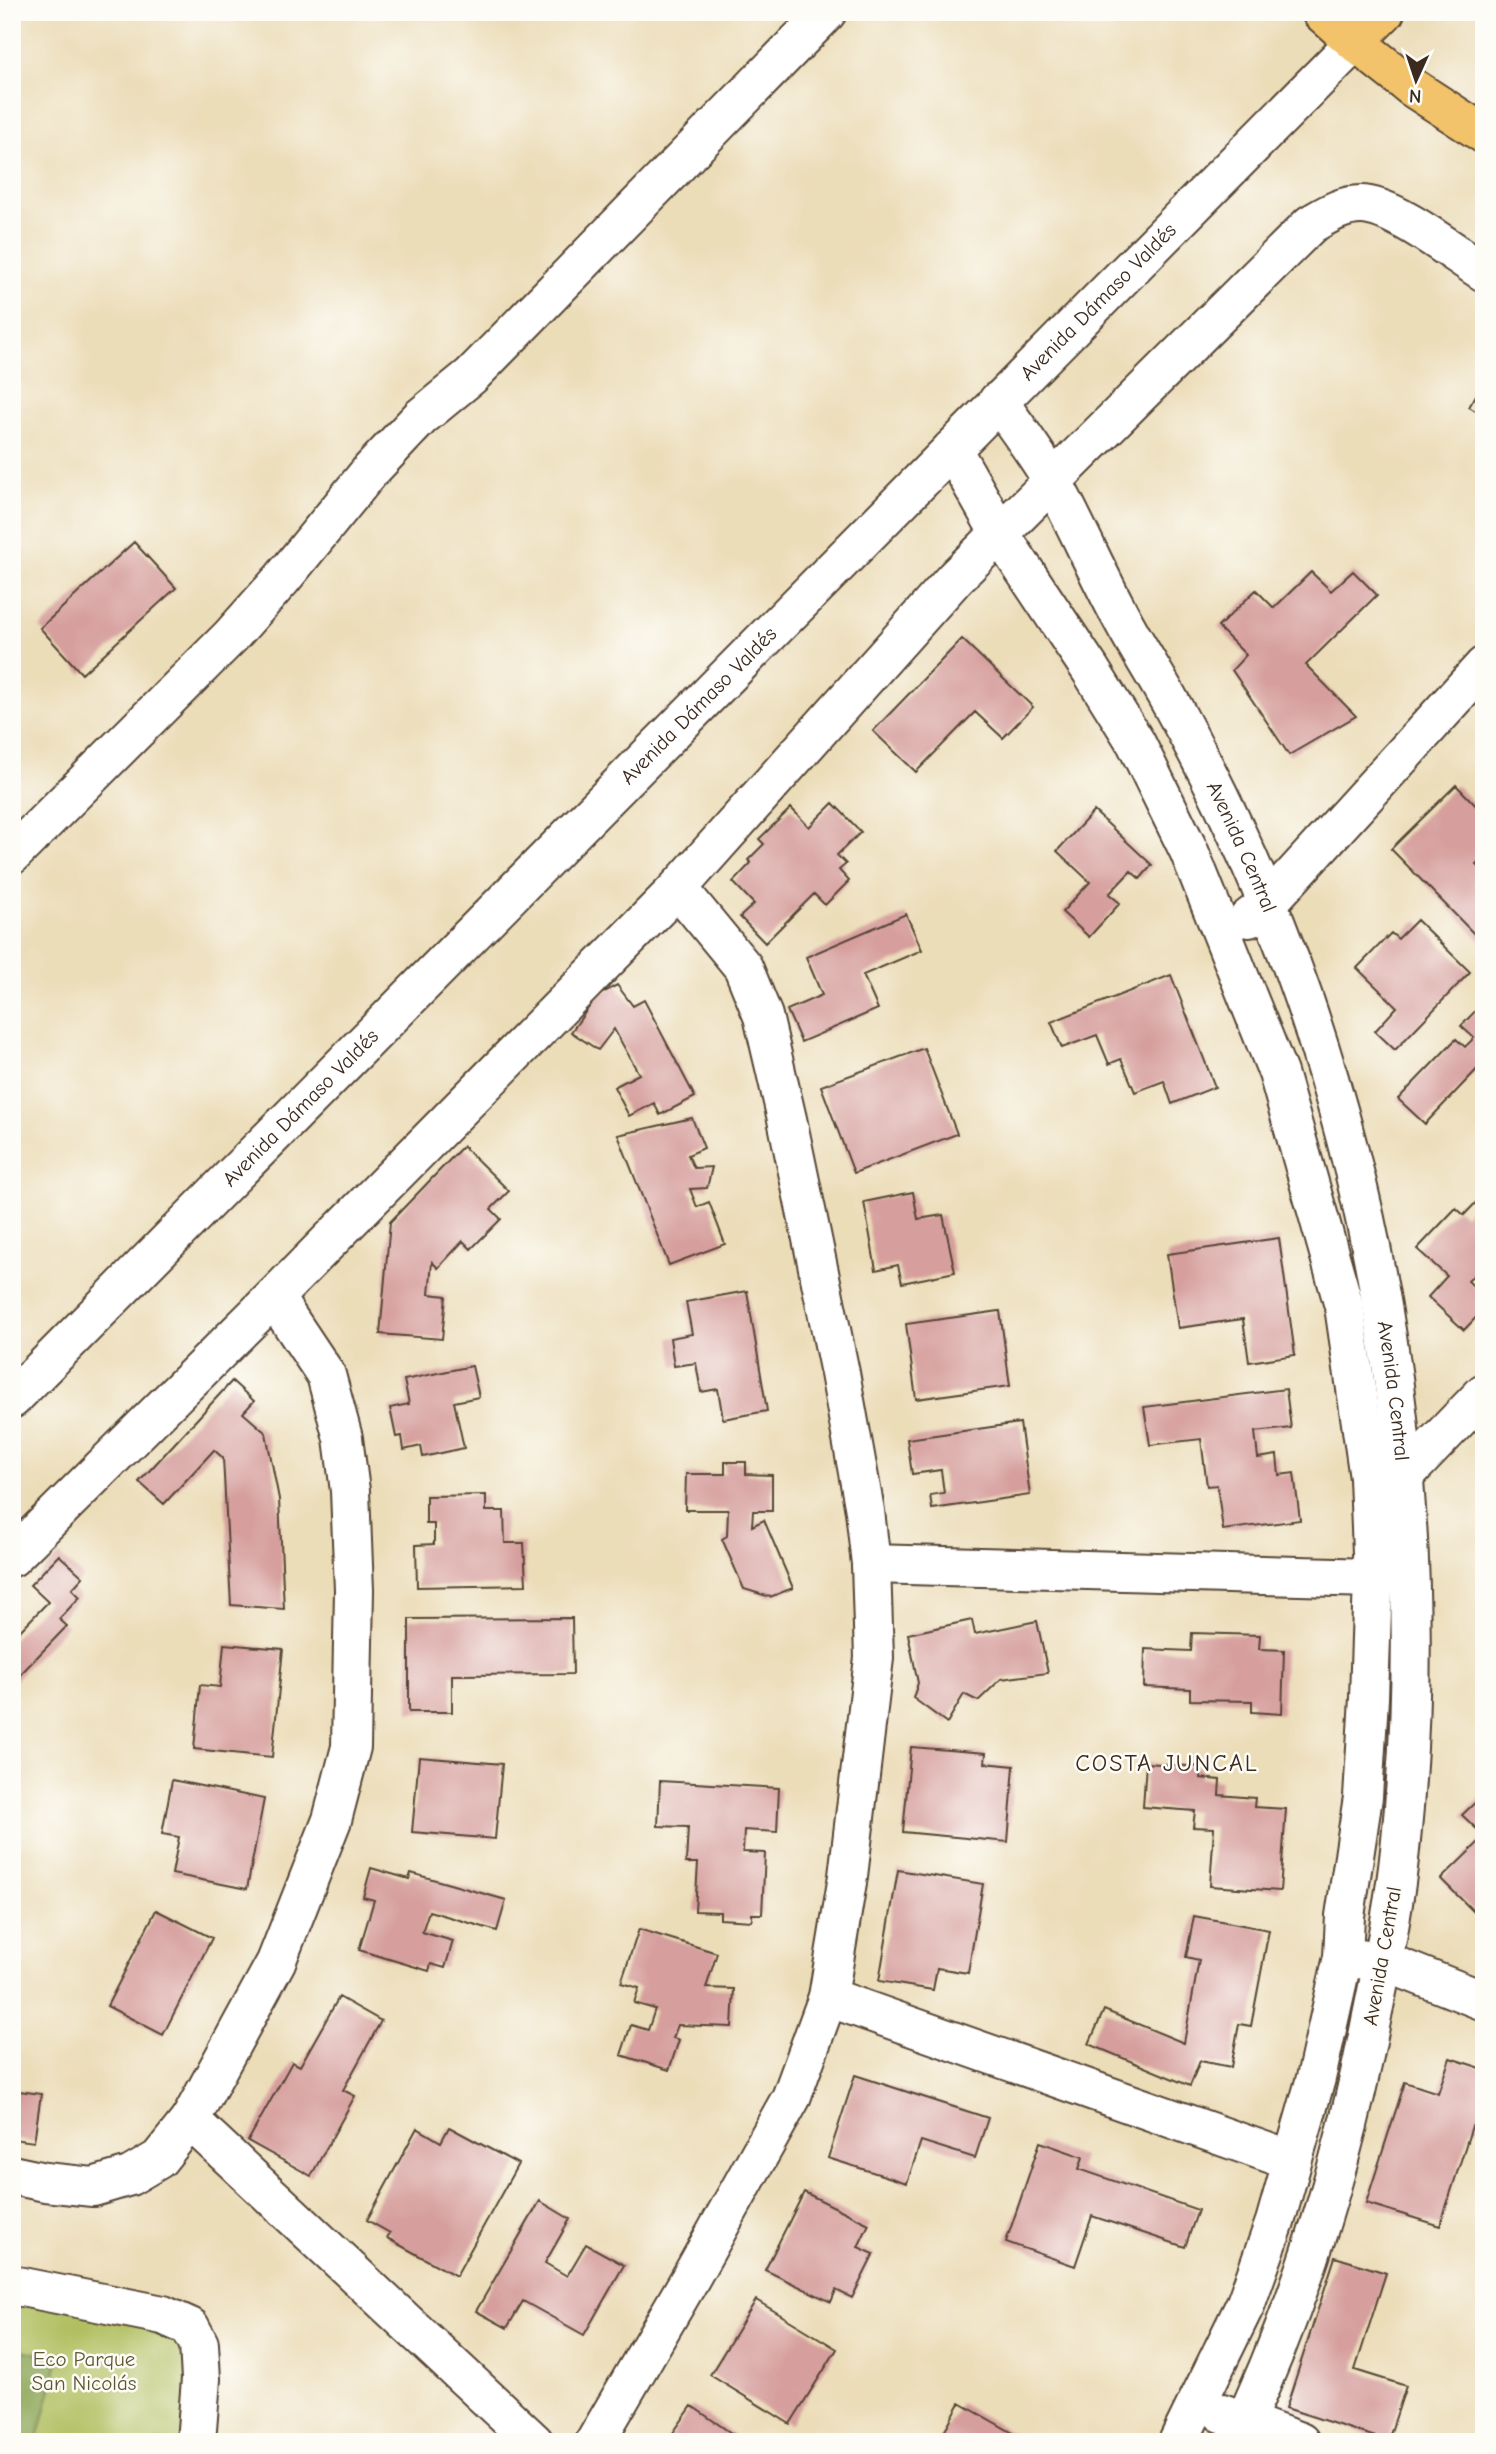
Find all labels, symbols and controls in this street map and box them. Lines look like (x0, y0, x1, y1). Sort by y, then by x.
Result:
north arrow (1380, 46, 1450, 116)
text: N (1408, 85, 1422, 107)
street label: Avenida Dámaso Valdés (1015, 218, 1181, 385)
street label: Avenida Dámaso Valdés (616, 622, 781, 789)
street label: Avenida Central (1202, 777, 1282, 916)
street label: Avenida Dámaso Valdés (217, 1024, 383, 1191)
street label: Avenida Central (1373, 1319, 1414, 1462)
district label: COSTA JUNCAL (1075, 1749, 1259, 1777)
street label: Avenida Central (1358, 1885, 1406, 2027)
park label: Eco Parque San Nicolás (31, 2347, 137, 2395)

